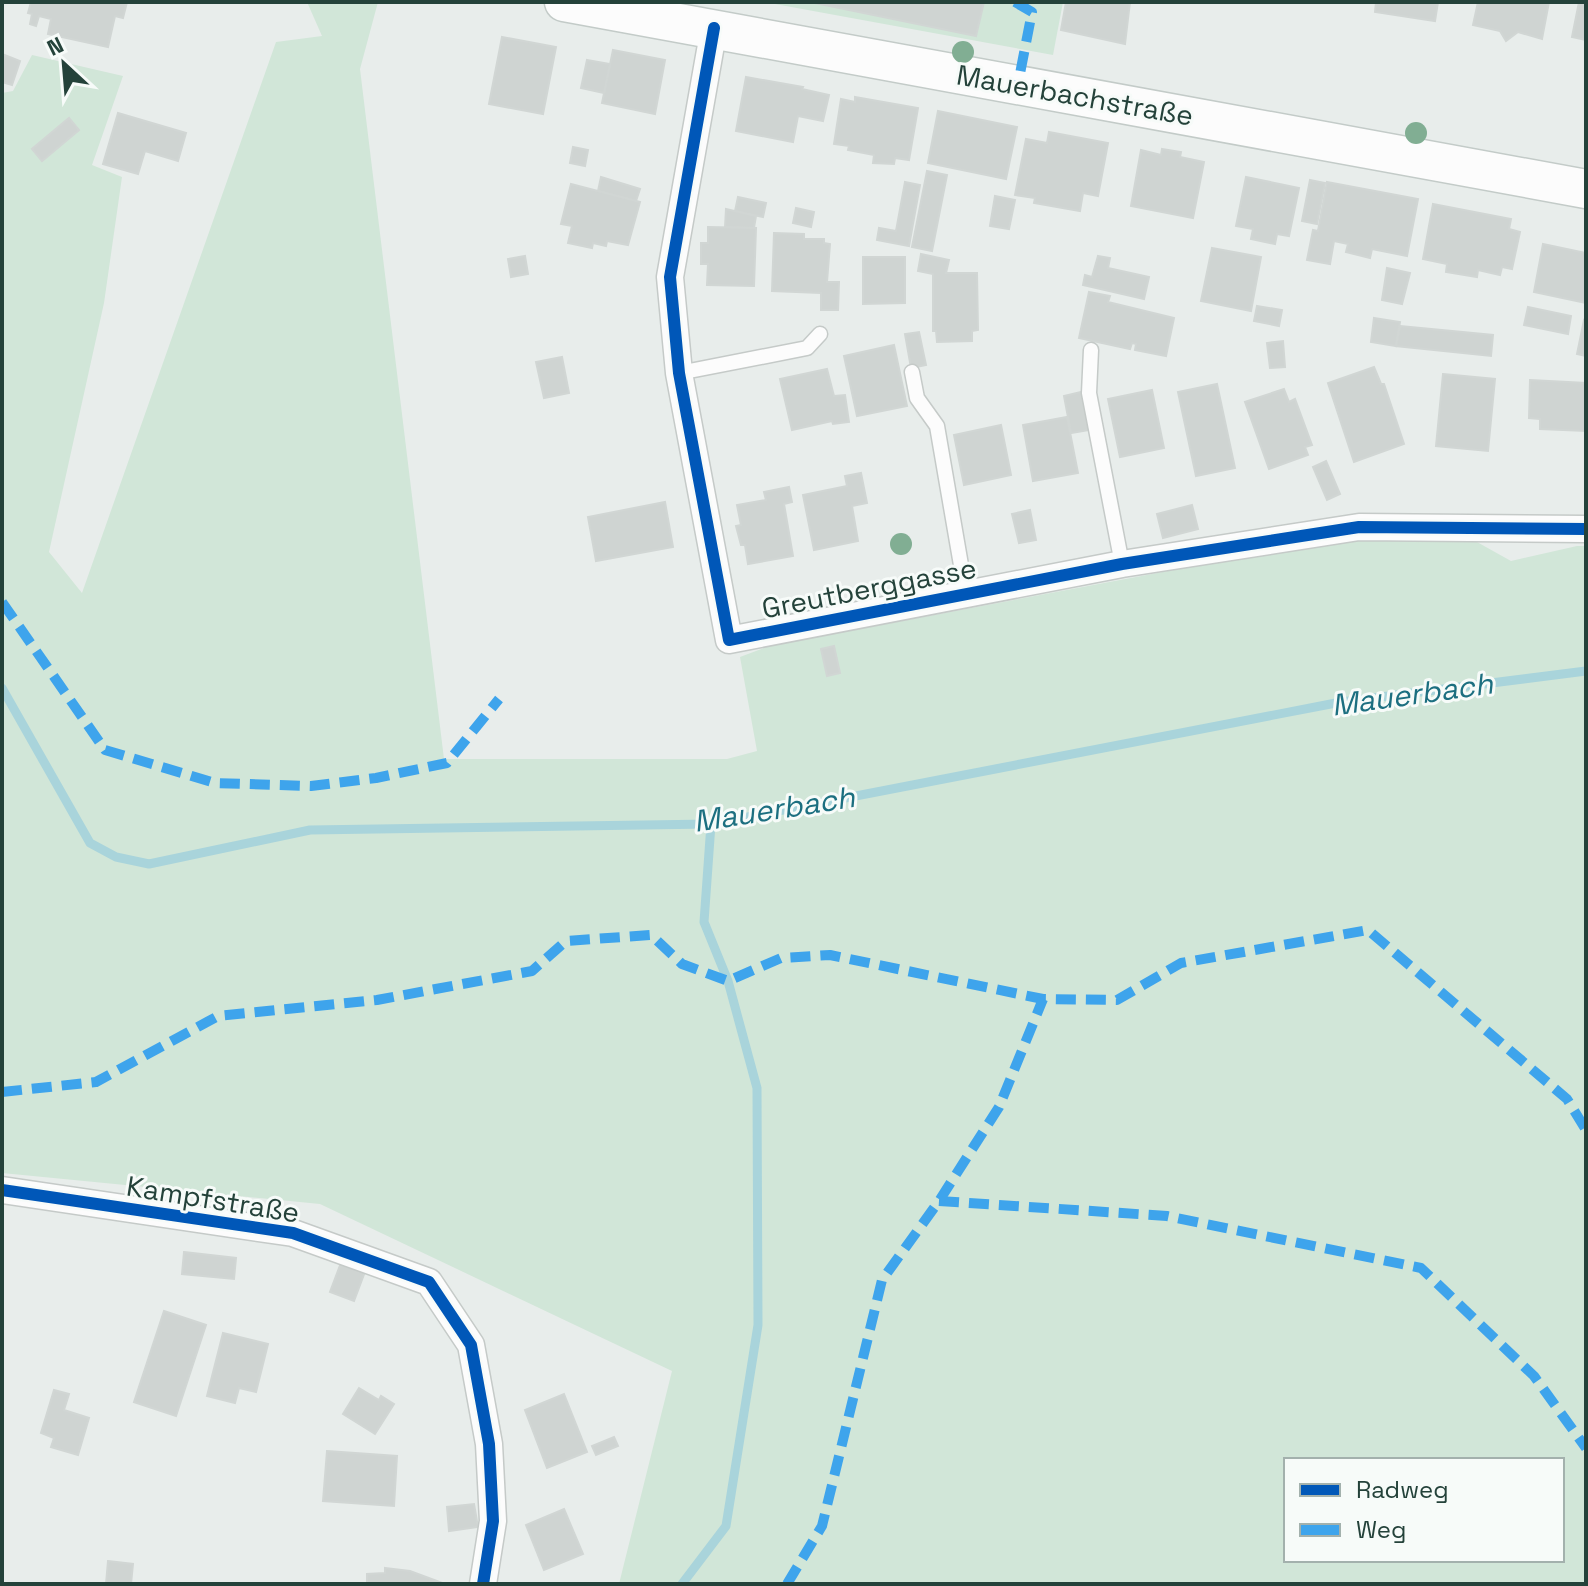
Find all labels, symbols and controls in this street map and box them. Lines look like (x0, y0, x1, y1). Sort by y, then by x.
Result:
north arrow (24, 24, 104, 104)
text: N (42, 30, 68, 62)
street label: Mauerbachstraße (954, 56, 1196, 134)
street label: Greutberggasse (759, 550, 979, 626)
water label: Mauerbach (1329, 663, 1496, 725)
water label: Mauerbach (691, 777, 858, 841)
street label: Kampfstraße (124, 1168, 302, 1230)
legend (1284, 1458, 1564, 1562)
text: Radweg (1356, 1474, 1449, 1505)
text: Weg (1356, 1514, 1406, 1545)

